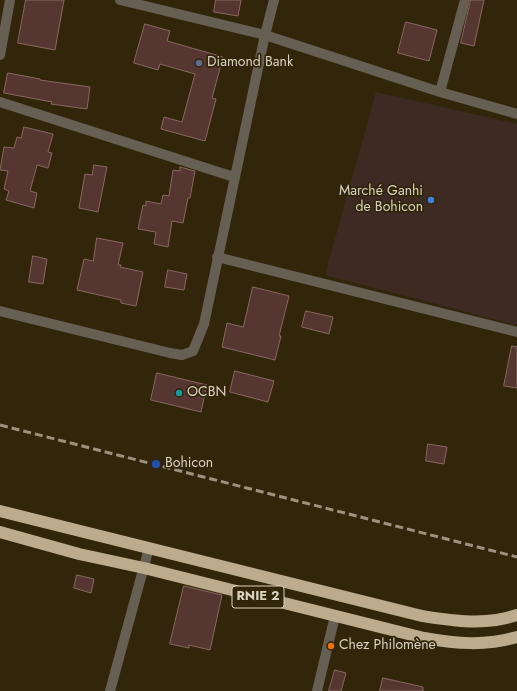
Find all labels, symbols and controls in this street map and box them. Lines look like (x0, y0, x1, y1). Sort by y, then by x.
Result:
place label: Diamond Bank (207, 55, 293, 71)
marker: Diamond Bank (194, 58, 204, 68)
place label: Marché Ganhi de Bohicon (339, 184, 423, 216)
marker: Marché Ganhi de Bohicon (426, 195, 436, 205)
place label: OCBN (187, 385, 226, 401)
marker: OCBN (174, 388, 184, 398)
place label: Bohicon (165, 456, 213, 472)
marker: Bohicon (150, 458, 162, 470)
road number: RNIE 2 (232, 586, 284, 608)
place label: Chez Philomène (339, 638, 436, 654)
marker: Chez Philomène (326, 641, 336, 651)

